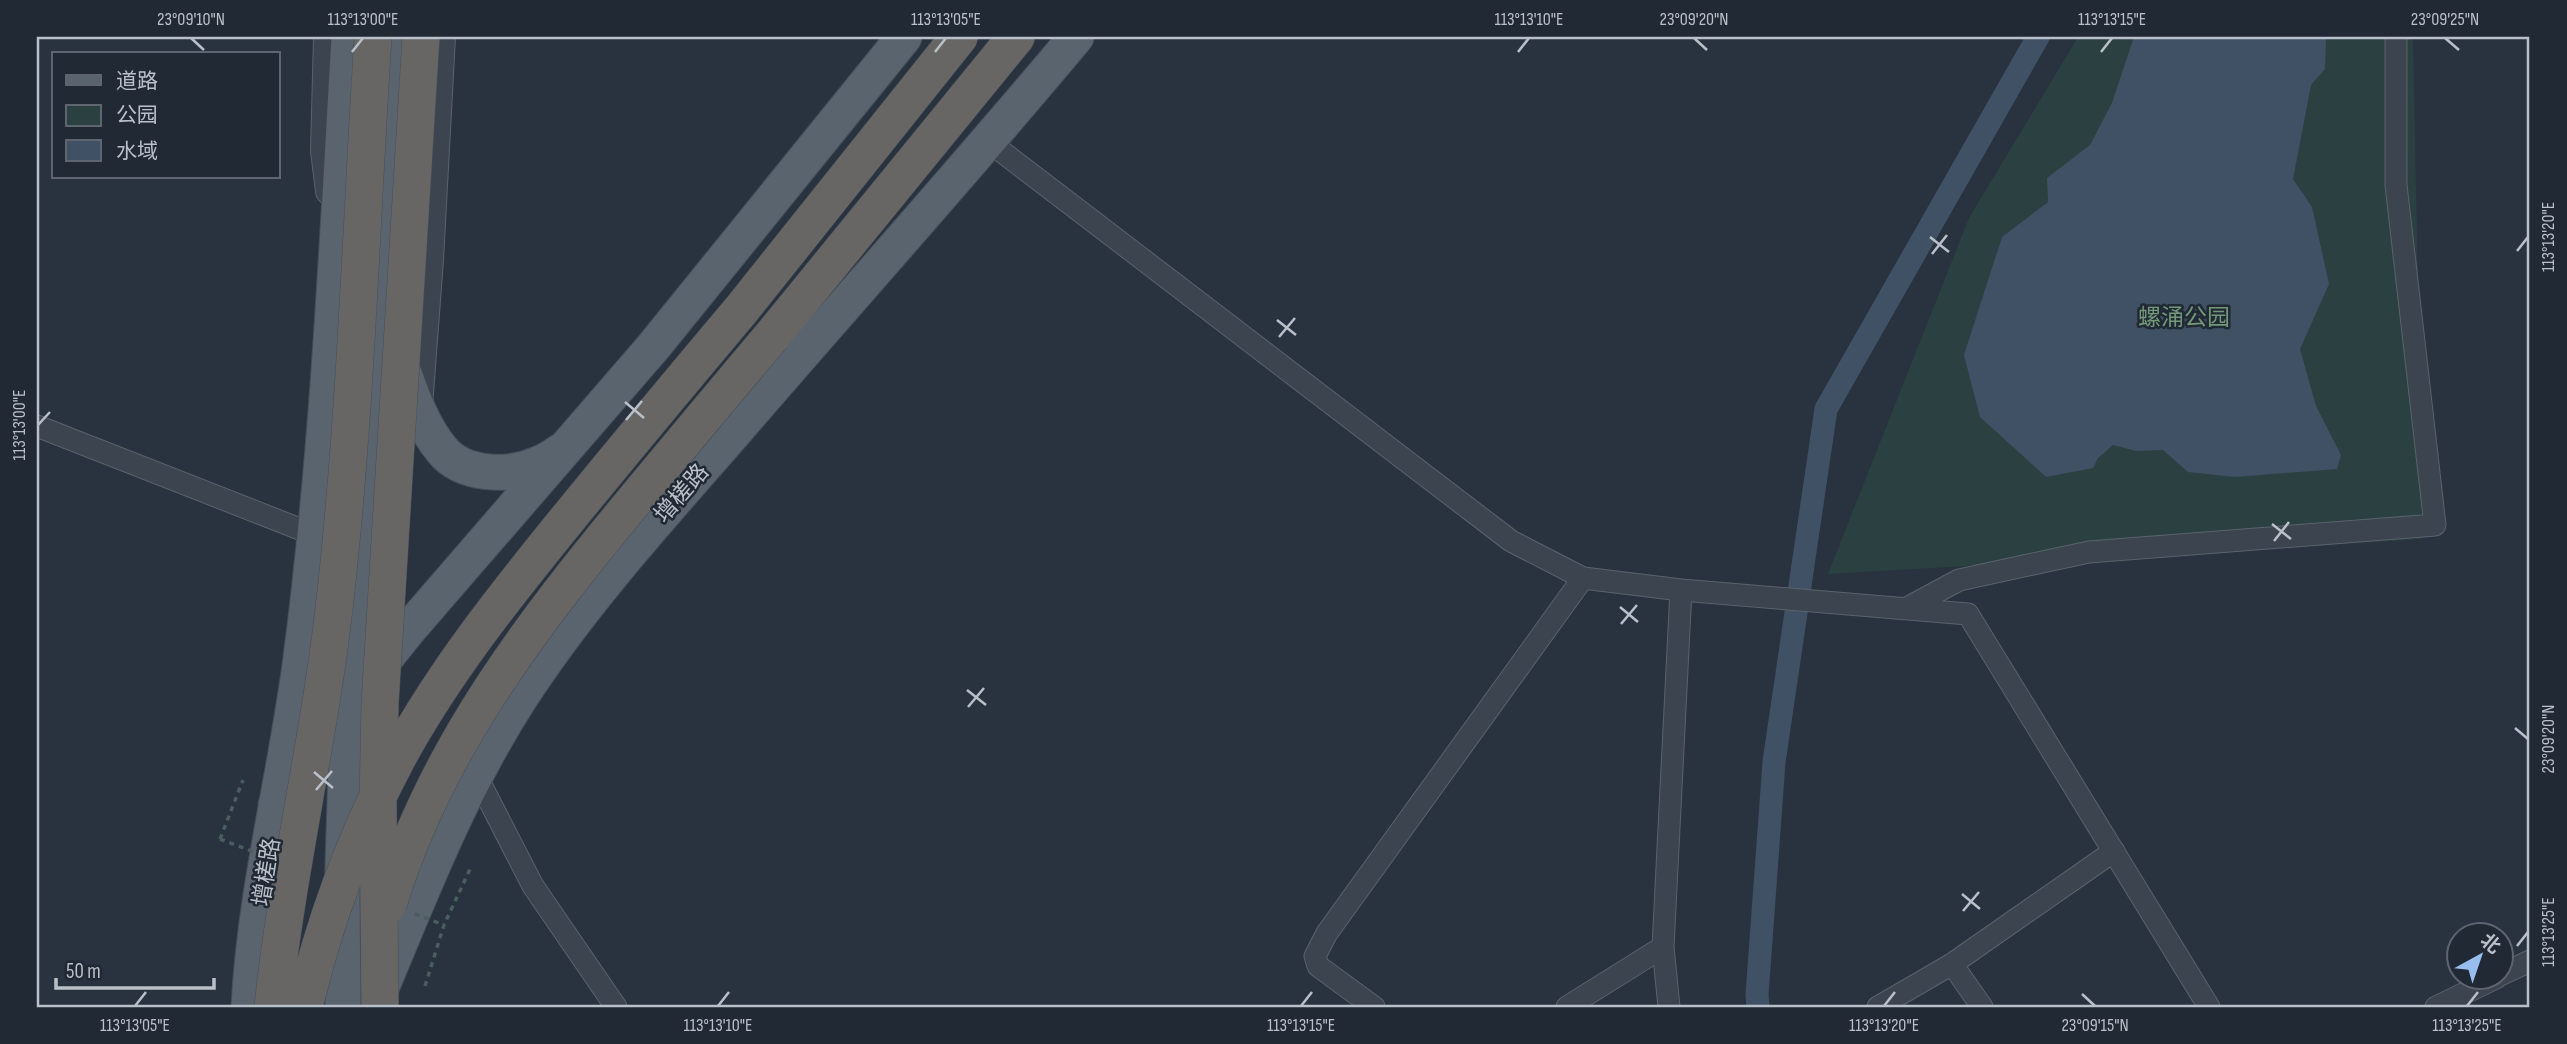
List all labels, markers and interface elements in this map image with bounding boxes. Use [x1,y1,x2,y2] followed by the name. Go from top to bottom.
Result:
[157,9,225,30] text: 23°09'10"N
[328,9,398,30] text: 113°13'00"E
[911,9,981,30] text: 113°13'05"E
[1494,9,1564,30] text: 113°13'10"E
[1659,9,1729,30] text: 23°09'20"N
[2078,9,2146,30] text: 113°13'15"E
[2411,9,2479,30] text: 23°09'25"N
[52,52,280,178] legend
[116,69,158,94] text: 道路
[116,103,158,128] text: 公园
[116,139,158,164] text: 水域
[2538,202,2559,272] text: 113°13'20"E
[2138,304,2230,332] park label: 螺涌公园
[9,390,30,460] text: 113°13'00"E
[649,458,715,529] street label: 增槎路
[2538,704,2559,774] text: 23°09'20"N
[248,836,286,908] street label: 增槎路
[2538,897,2559,967] text: 113°13'25"E
[2444,922,2514,992] north arrow
[2475,929,2505,959] text: 北
[56,946,214,990] scale bar
[66,959,101,984] text: 50 m
[100,1015,170,1036] text: 113°13'05"E
[683,1015,753,1036] text: 113°13'10"E
[1267,1015,1335,1036] text: 113°13'15"E
[1849,1015,1919,1036] text: 113°13'20"E
[2061,1015,2129,1036] text: 23°09'15"N
[2432,1015,2502,1036] text: 113°13'25"E

